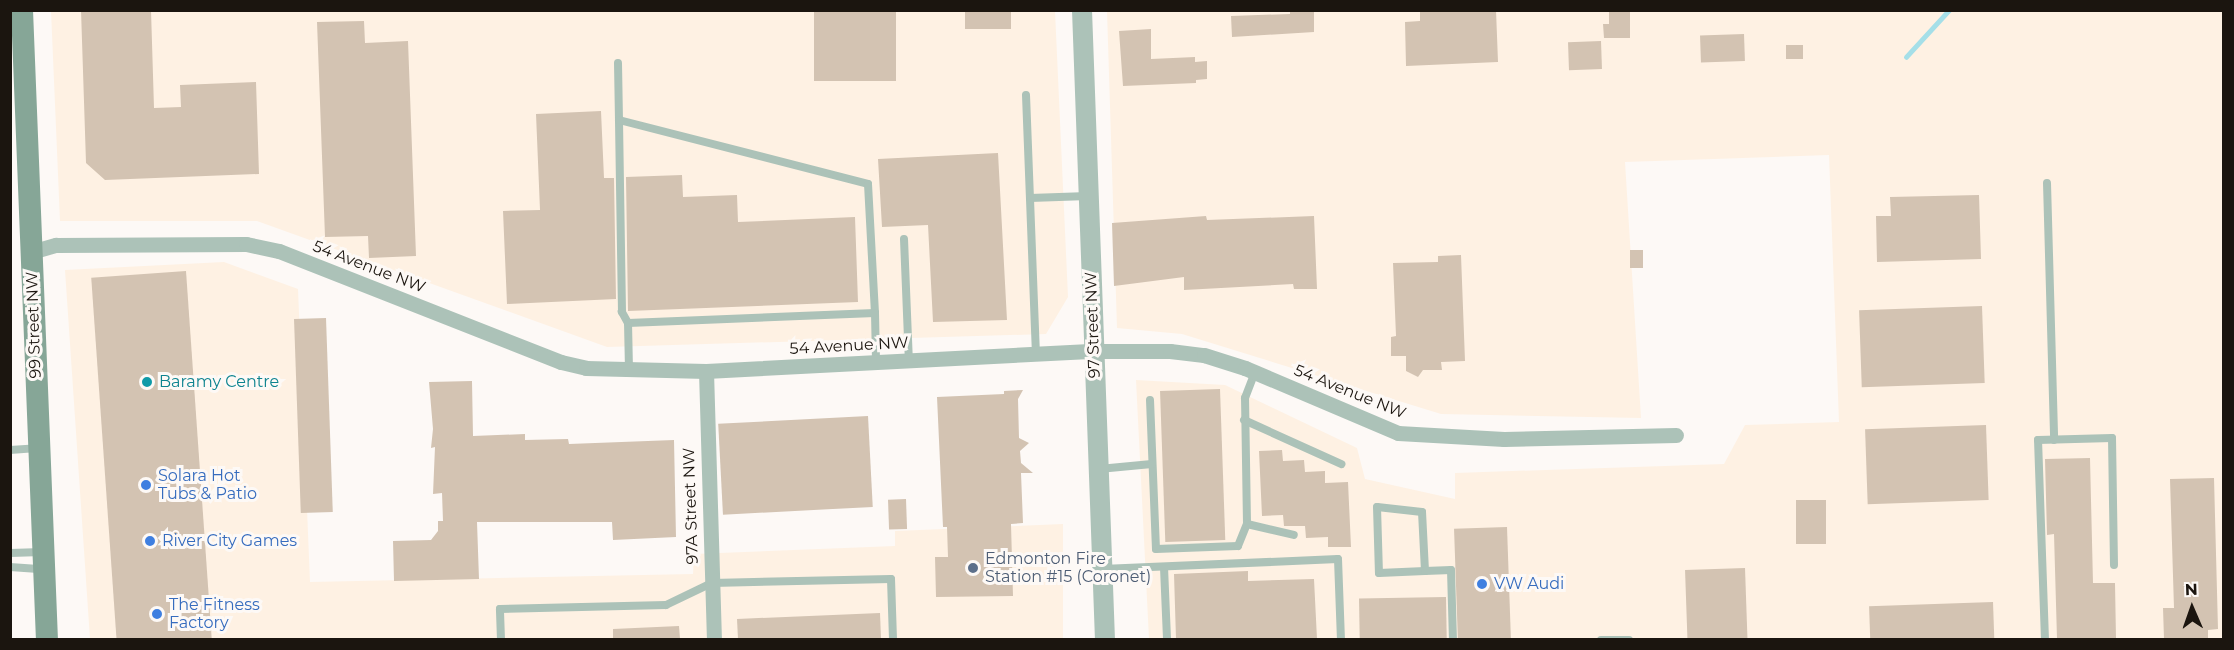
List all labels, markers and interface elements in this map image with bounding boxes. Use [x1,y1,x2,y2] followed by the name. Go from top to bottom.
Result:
[310,237,428,297] street label: 54 Avenue NW
[23,271,45,379] street label: 99 Street NW
[1082,272,1104,378] street label: 97 Street NW
[789,333,909,359] street label: 54 Avenue NW
[1291,361,1409,423] street label: 54 Avenue NW
[159,372,279,392] place label: Baramy Centre
[140,375,154,389] marker: Baramy Centre
[679,447,703,565] street label: 97A Street NW
[158,466,257,504] place label: Solara Hot Tubs & Patio
[139,478,153,492] marker: Solara Hot Tubs & Patio
[162,531,297,551] place label: River City Games
[143,534,157,548] marker: River City Games
[985,549,1151,587] place label: Edmonton Fire Station #15 (Coronet)
[966,561,980,575] marker: Edmonton Fire Station #15 (Coronet)
[1494,574,1564,594] place label: VW Audi
[1475,577,1489,591] marker: VW Audi
[2162,578,2222,638] north arrow
[2185,580,2198,599] text: N
[169,595,260,633] place label: The Fitness Factory
[150,607,164,621] marker: The Fitness Factory

